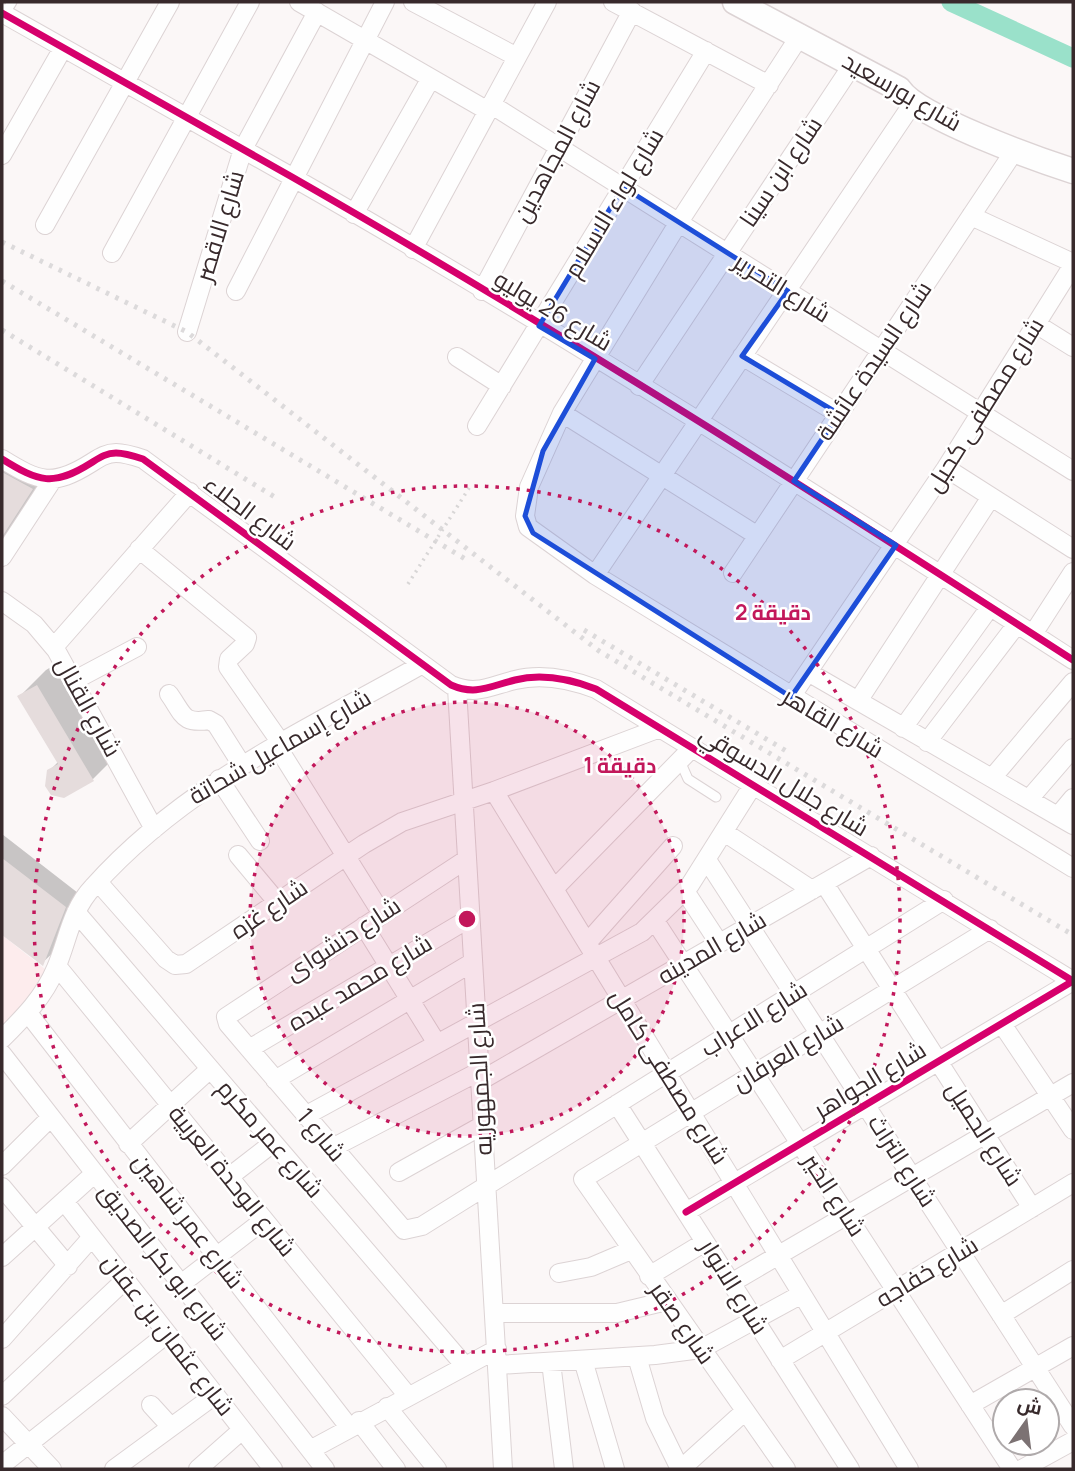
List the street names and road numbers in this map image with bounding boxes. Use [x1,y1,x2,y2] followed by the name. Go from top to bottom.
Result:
[836,43,969,139] street label: شارع بورسعيد
[504,73,608,228] street label: شارع المجاهدين
[731,109,830,234] street label: شارع ابن سينا
[555,121,671,284] street label: شارع لواء الاسلام
[185,166,252,287] street label: شارع الاقصر
[726,243,838,330] street label: شارع التحرير
[488,261,619,359] street label: شارع 26 يوليو
[807,274,939,447] street label: شارع السيدة عائشة
[917,311,1052,498] street label: شارع مصطفى كحيل
[197,466,304,558] street label: شارع الجلاء
[47,650,130,763] street label: شارع القنال
[775,677,891,766] street label: شارع القاهر
[182,680,377,812] street label: شارع إسماعيل شحاتة
[692,716,876,847] street label: شارع جلال الدسوقي
[223,870,314,947] street label: شارع غزه
[278,888,407,988] street label: شارع دنشواى
[651,902,772,992] street label: شارع المدينه
[281,926,438,1039] street label: شارع محمد عبده
[694,972,813,1064] street label: شارع الاعراب
[602,982,737,1171] street label: شارع مصطفى كامل
[458,1002,500,1156] street label: شارع الجمهوريه
[725,1006,850,1099] street label: شارع العرفان
[805,1032,932,1127] street label: شارع الجواهر
[210,1072,332,1205] street label: شارع عمر مكرم
[938,1074,1031,1193] street label: شارع الجميل
[161,1097,305,1263] street label: شارع الوحدة العربية
[289,1100,354,1169] street label: شارع 1
[860,1108,945,1213] street label: شارع التراث
[794,1144,874,1243] street label: شارع الخير
[125,1145,253,1295] street label: شارع عمر شاهين
[92,1176,236,1347] street label: شارع ابو بكر الصديق
[869,1227,984,1315] street label: شارع خفاجه
[691,1231,777,1341] street label: شارع الانوار
[95,1246,243,1423] street label: شارع عثمان بن عفان
[641,1273,724,1370] street label: شارع صقر

